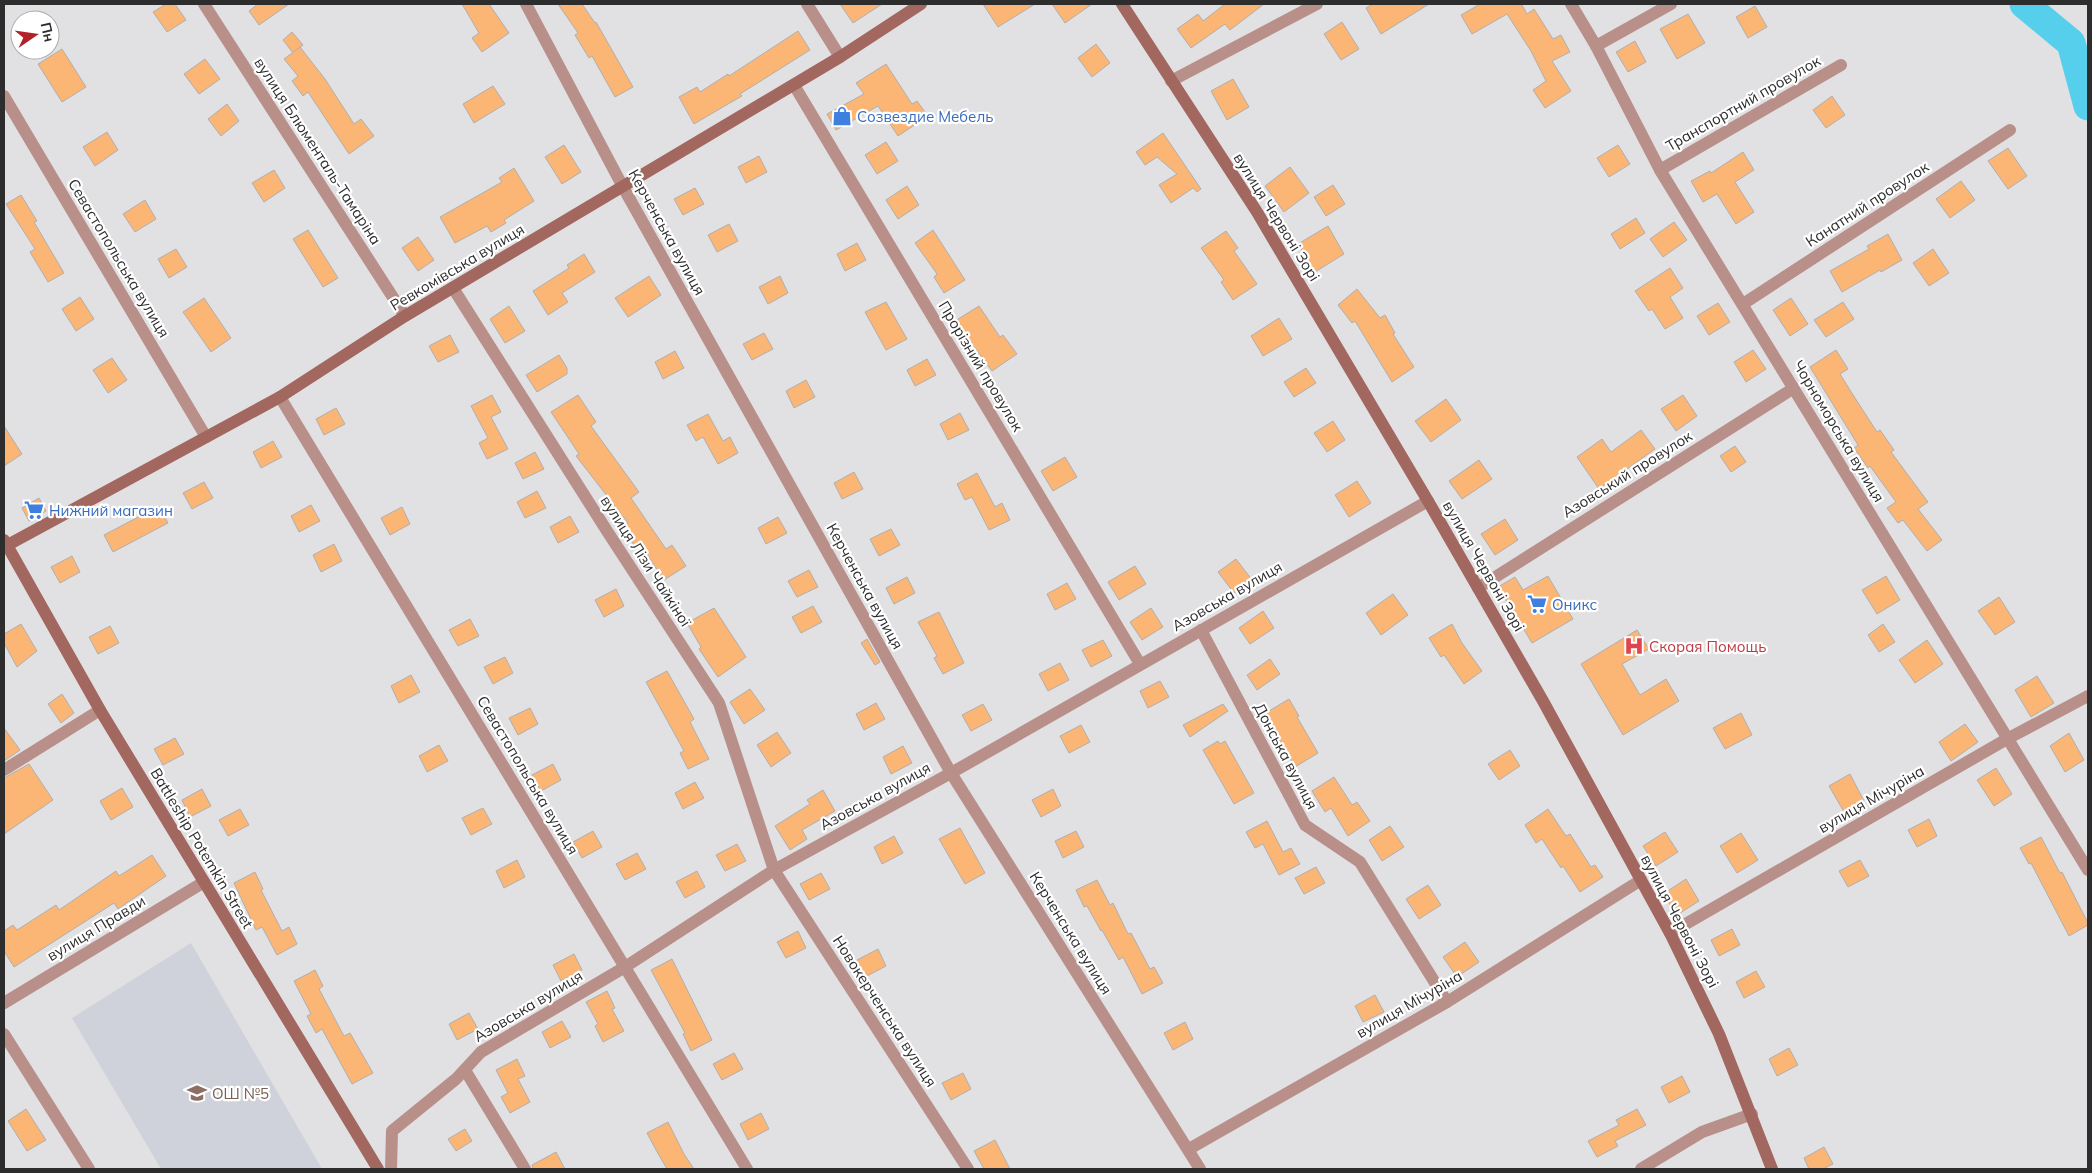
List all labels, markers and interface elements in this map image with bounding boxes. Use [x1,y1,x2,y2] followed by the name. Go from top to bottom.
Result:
[10,10,60,60] north arrow
[37,21,59,44] text: Пн
[1662,50,1825,155] street label: Транспортний провулок
[250,54,386,248] street label: вулиця Блюменталь-Тамаріна
[831,105,853,127] shop icon: Созвездие Мебель
[857,107,993,126] place label: Созвездие Мебель
[1230,149,1324,285] street label: вулиця Червоні Зорі
[1802,157,1933,251] street label: Канатний провулок
[624,166,710,298] street label: Керченська вулиця
[64,175,174,341] street label: Севастопольська вулиця
[386,219,528,315] street label: Ревкомівська вулиця
[934,297,1028,436] street label: Прорізний провулок
[1789,357,1889,505] street label: Чорноморська вулиця
[1558,426,1696,522] street label: Азовський провулок
[597,492,696,630] street label: вулиця Лізи Чайкіної
[1439,497,1529,635] street label: вулиця Червоні Зорі
[23,499,45,521] supermarket icon: Нижний магазин
[49,501,173,520] place label: Нижний магазин
[822,520,908,652] street label: Керченська вулиця
[1169,557,1285,635] street label: Азовська вулиця
[1526,593,1548,615] supermarket icon: Оникс
[1552,595,1597,614] place label: Оникс
[1623,635,1645,657] hospital icon: Скорая Помощь
[1649,637,1766,656] place label: Скорая Помощь
[473,692,583,858] street label: Севастопольська вулиця
[1250,700,1322,812] street label: Донська вулиця
[816,758,934,834] street label: Азовська вулиця
[1815,761,1927,837] street label: вулиця Мічуріна
[147,764,257,932] street label: Battleship Potemkin Street
[1637,851,1723,991] street label: вулиця Червоні Зорі
[1026,868,1116,998] street label: Керченська вулиця
[43,891,149,965] street label: вулиця Правди
[829,932,941,1090] street label: Новокерченська вулиця
[470,966,586,1046] street label: Азовська вулиця
[1353,966,1465,1042] street label: вулиця Мічуріна
[186,1082,208,1104] school or university icon: ОШ №5
[212,1084,269,1103] place label: ОШ №5

